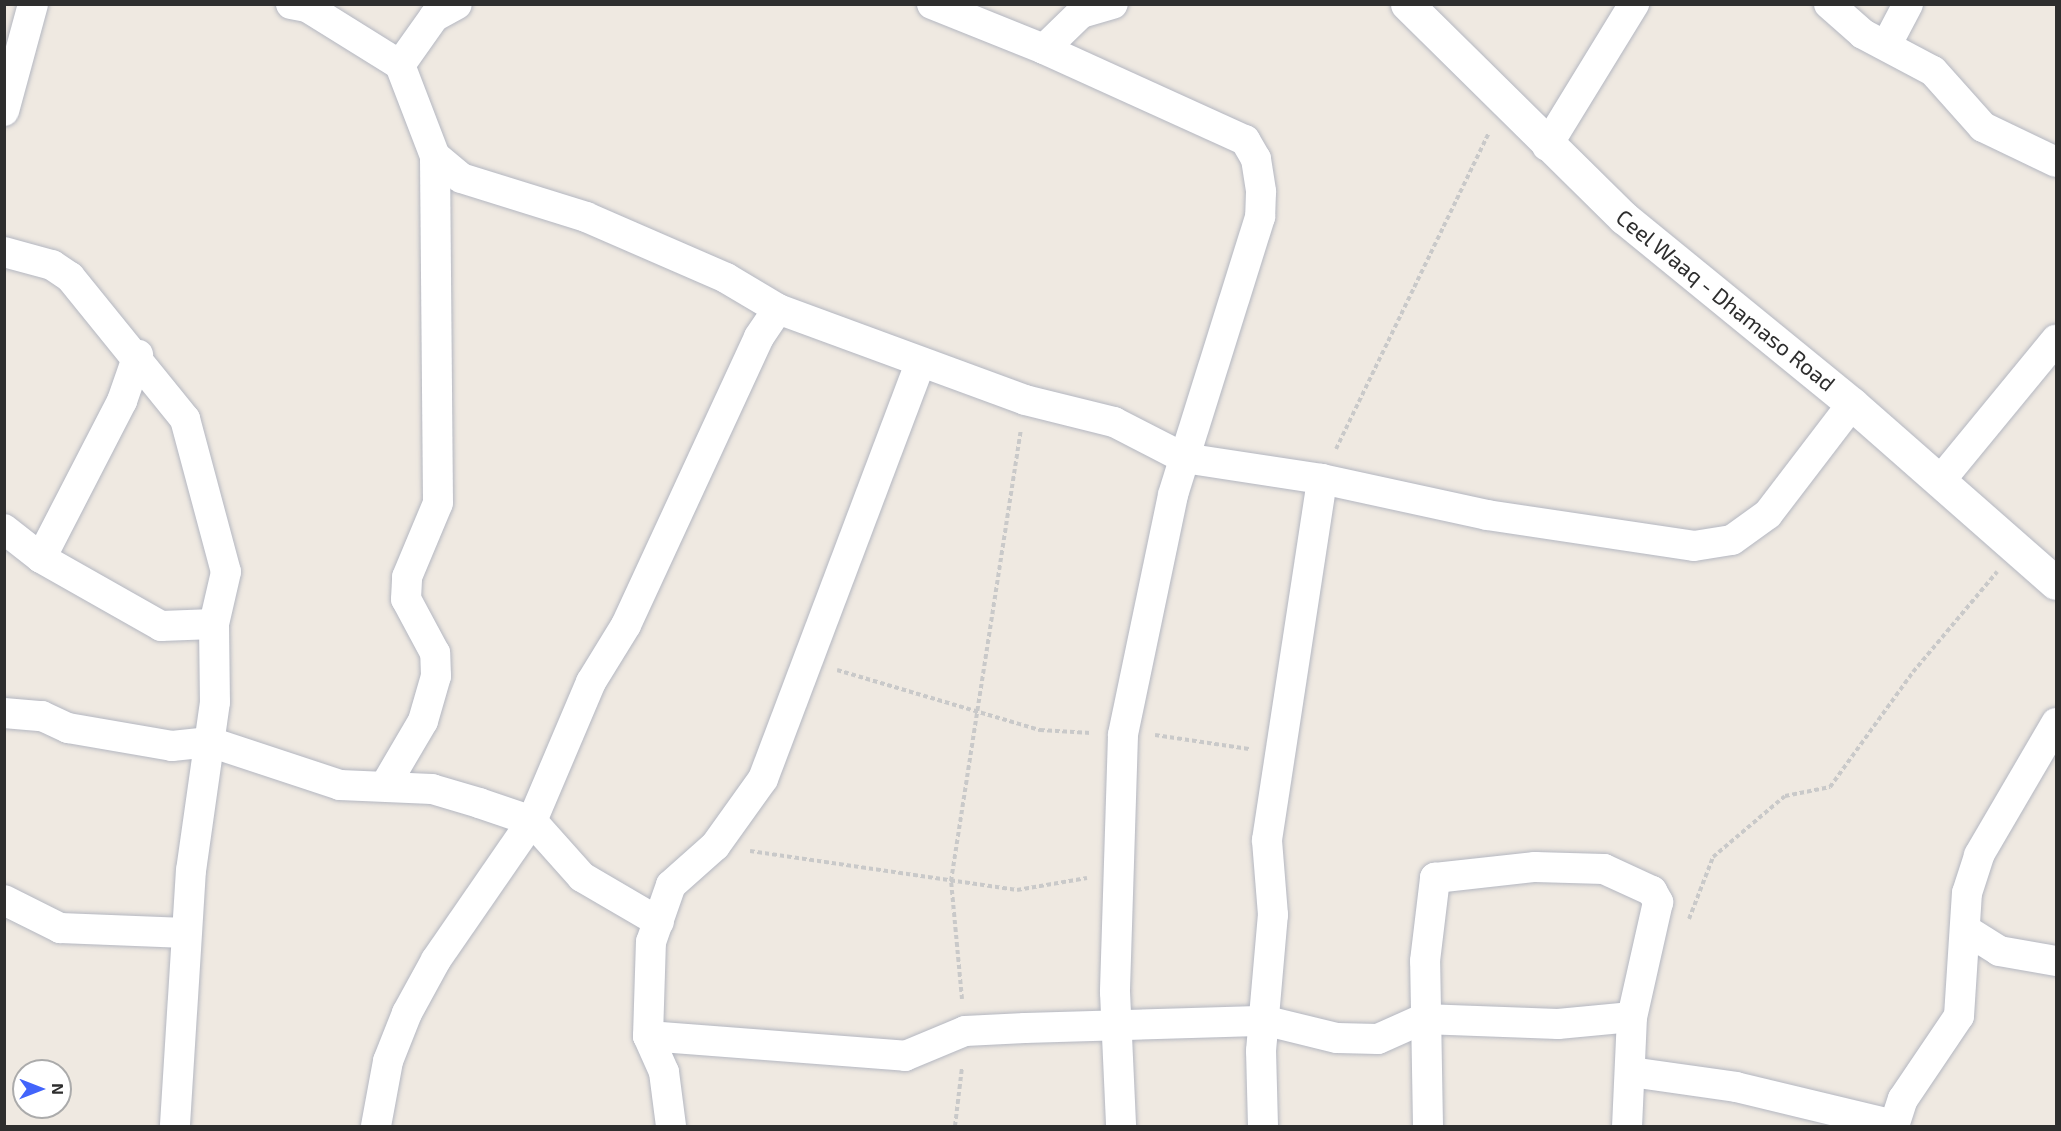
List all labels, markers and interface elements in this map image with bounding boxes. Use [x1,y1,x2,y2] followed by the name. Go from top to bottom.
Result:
[1611,203,1841,397] street label: Ceel Waaq - Dhamaso Road
[12,1059,72,1119] north arrow
[49,1083,68,1095] text: N

